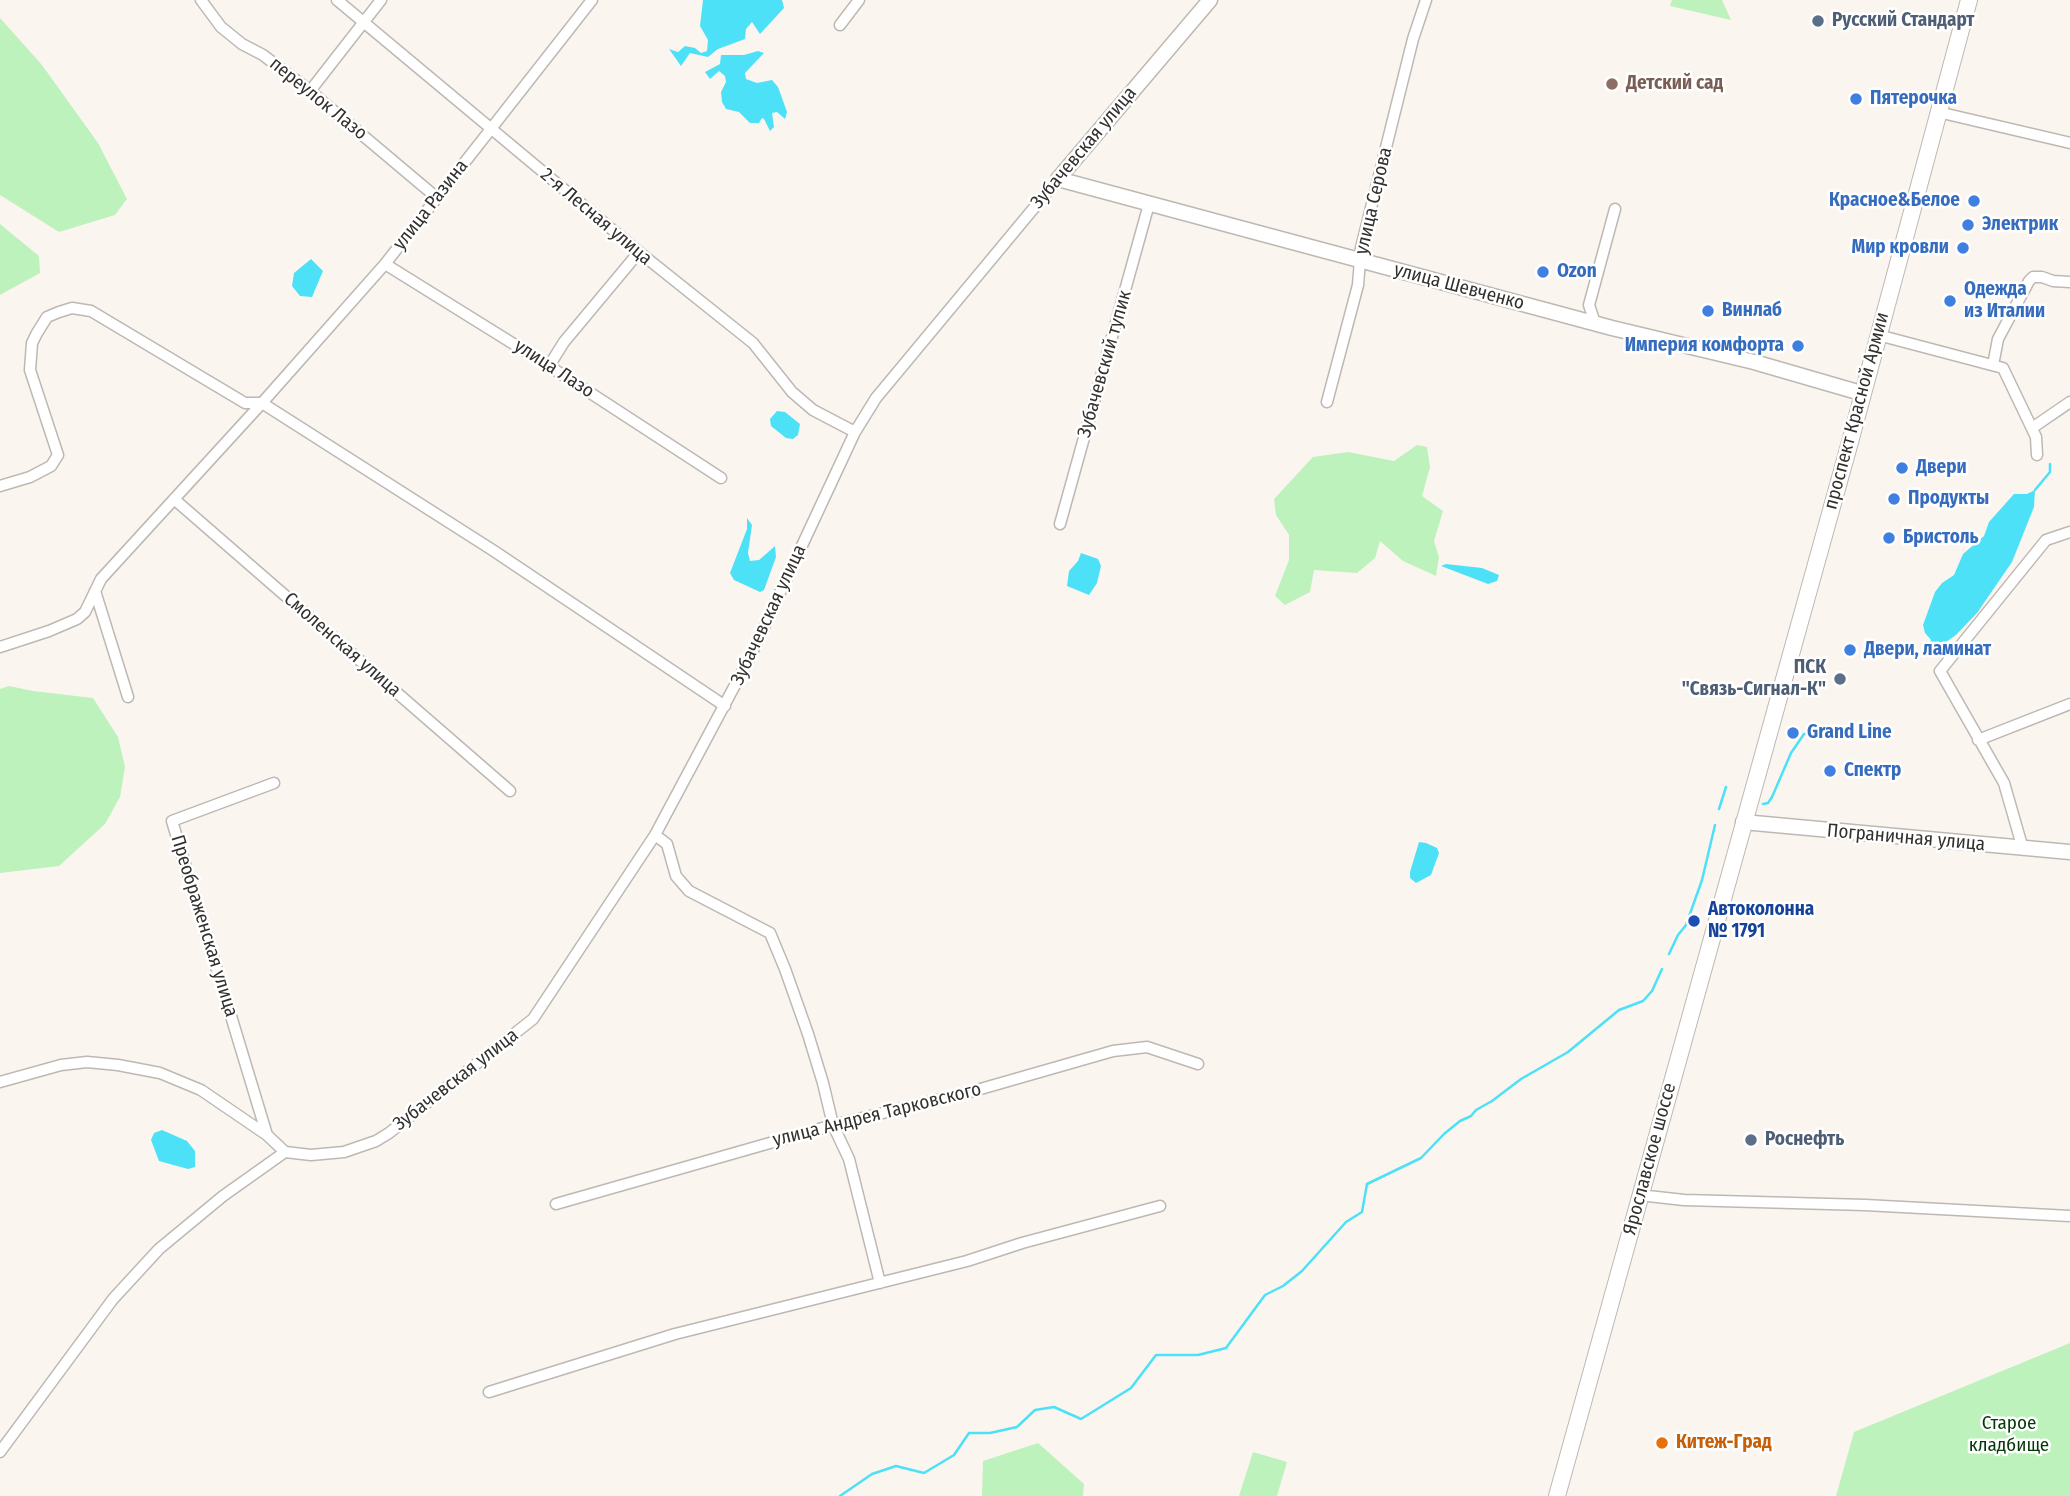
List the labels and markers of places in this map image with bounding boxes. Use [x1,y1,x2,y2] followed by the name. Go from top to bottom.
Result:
[1832,10,1974,32] place label: Русский Стандарт
[1810,13,1826,29] marker: Русский Стандарт
[1626,73,1723,95] place label: Детский сад
[1604,76,1620,92] marker: Детский сад
[1870,88,1957,110] place label: Пятерочка
[1848,91,1864,107] marker: Пятерочка
[1829,190,1960,212] place label: Красное&Белое
[1966,193,1982,209] marker: Красное&Белое
[1982,214,2058,236] place label: Электрик
[1960,217,1976,233] marker: Электрик
[1851,237,1949,259] place label: Мир кровли
[1955,240,1971,256] marker: Мир кровли
[1557,261,1597,283] place label: Ozon
[1535,264,1551,280] marker: Ozon
[1964,279,2045,323] place label: Одежда из Италии
[1942,293,1958,309] marker: Одежда из Италии
[1722,300,1782,322] place label: Винлаб
[1700,303,1716,319] marker: Винлаб
[1625,335,1784,357] place label: Империя комфорта
[1790,338,1806,354] marker: Империя комфорта
[1916,457,1967,479] place label: Двери
[1894,460,1910,476] marker: Двери
[1908,488,1989,510] place label: Продукты
[1886,491,1902,507] marker: Продукты
[1903,527,1979,549] place label: Бристоль
[1881,530,1897,546] marker: Бристоль
[1864,639,1991,661] place label: Двери, ламинат
[1842,642,1858,658] marker: Двери, ламинат
[1682,657,1826,701] place label: ПСК "Связь-Сигнал-К"
[1832,671,1848,687] marker: ПСК "Связь-Сигнал-К"
[1807,722,1892,744] place label: Grand Line
[1785,725,1801,741] marker: Grand Line
[1844,760,1901,782] place label: Спектр
[1822,763,1838,779] marker: Спектр
[1708,899,1814,943] place label: Автоколонна № 1791
[1686,913,1702,929] marker: Автоколонна № 1791
[1765,1129,1844,1151] place label: Роснефть
[1743,1132,1759,1148] marker: Роснефть
[1676,1432,1772,1454] place label: Китеж-Град
[1654,1435,1670,1451] marker: Китеж-Град

